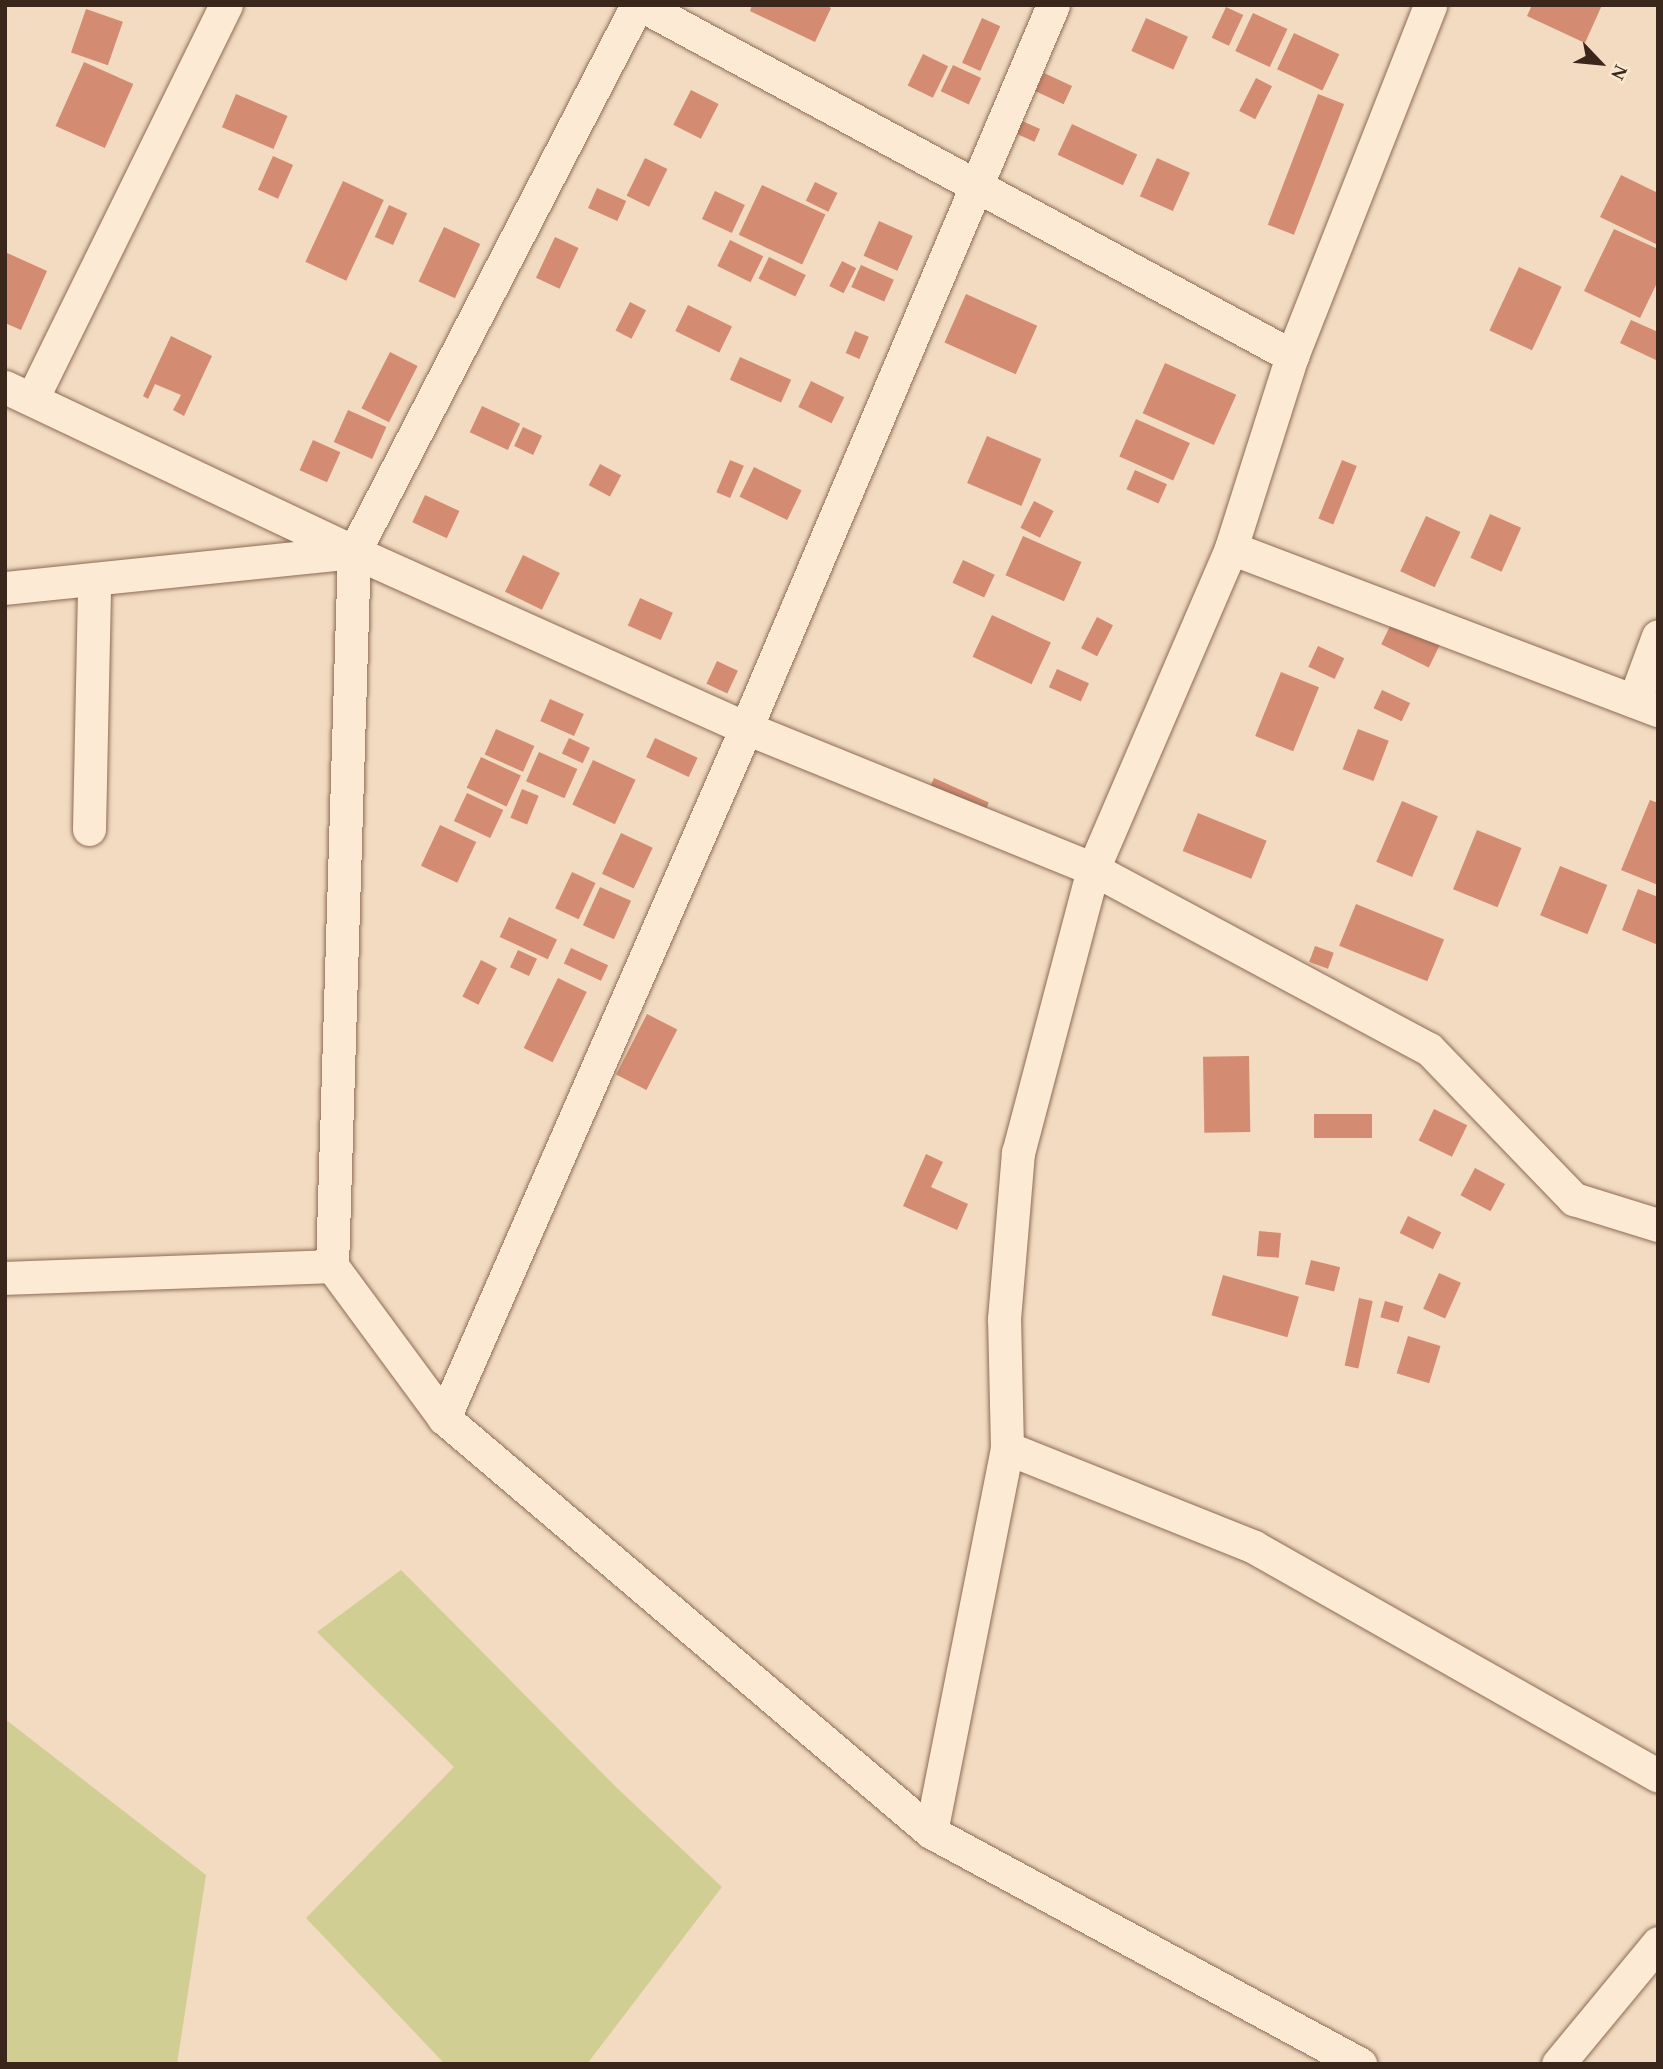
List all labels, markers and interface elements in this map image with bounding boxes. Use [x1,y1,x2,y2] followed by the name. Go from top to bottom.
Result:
[1565,28,1635,98] north arrow
[1607,62,1632,83] text: N

